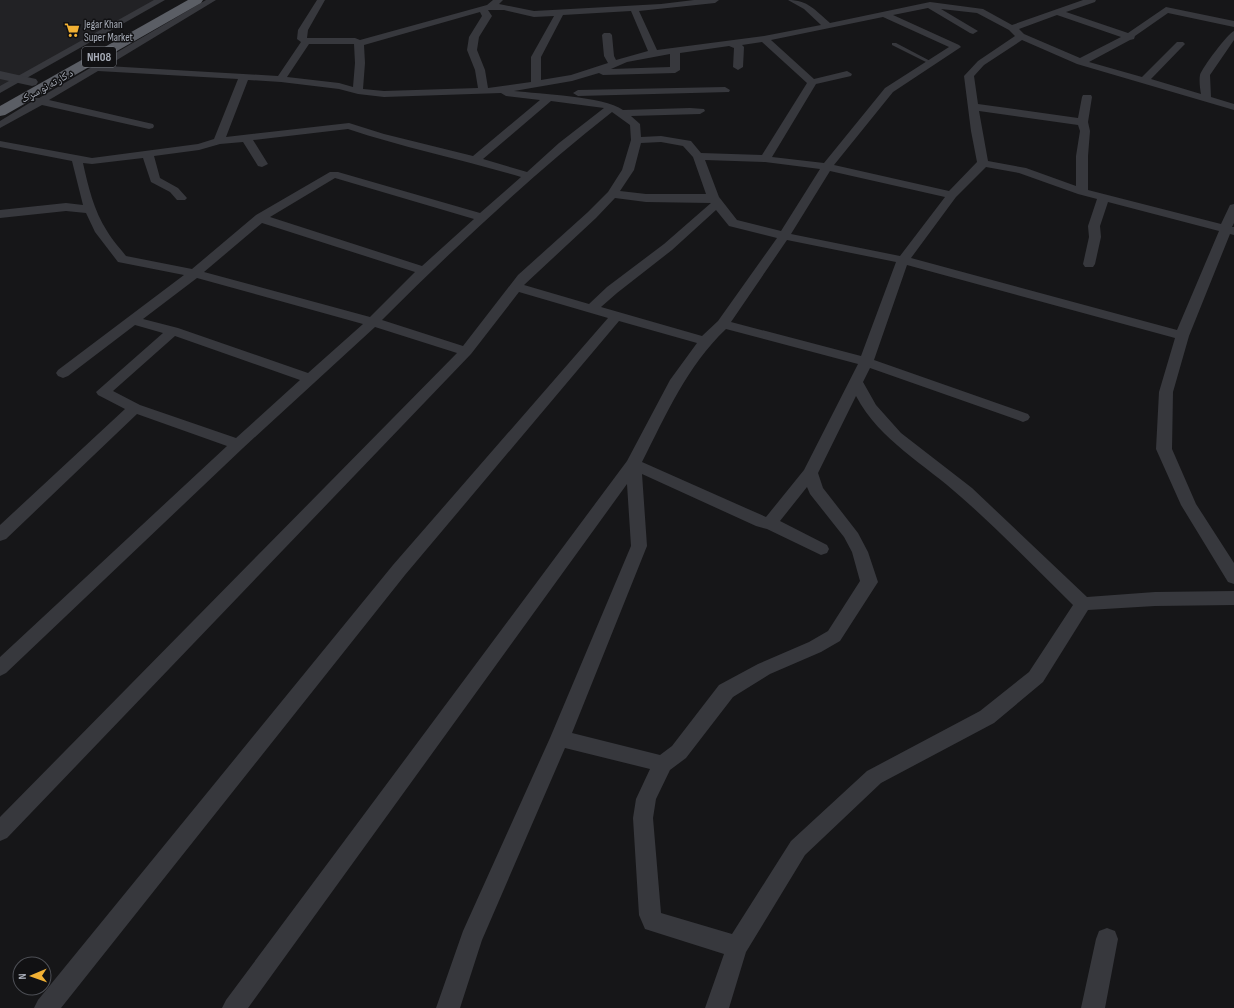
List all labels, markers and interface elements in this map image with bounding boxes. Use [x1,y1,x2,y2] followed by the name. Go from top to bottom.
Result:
[83,18,134,44] place label: Jegar Khan Super Market
[63,21,81,39] supermarket icon: Jegar Khan Super Market
[82,47,116,67] road number: NH08
[19,66,76,106] street label: د کارته نو سړک
[12,956,52,996] north arrow
[16,973,29,979] text: N

